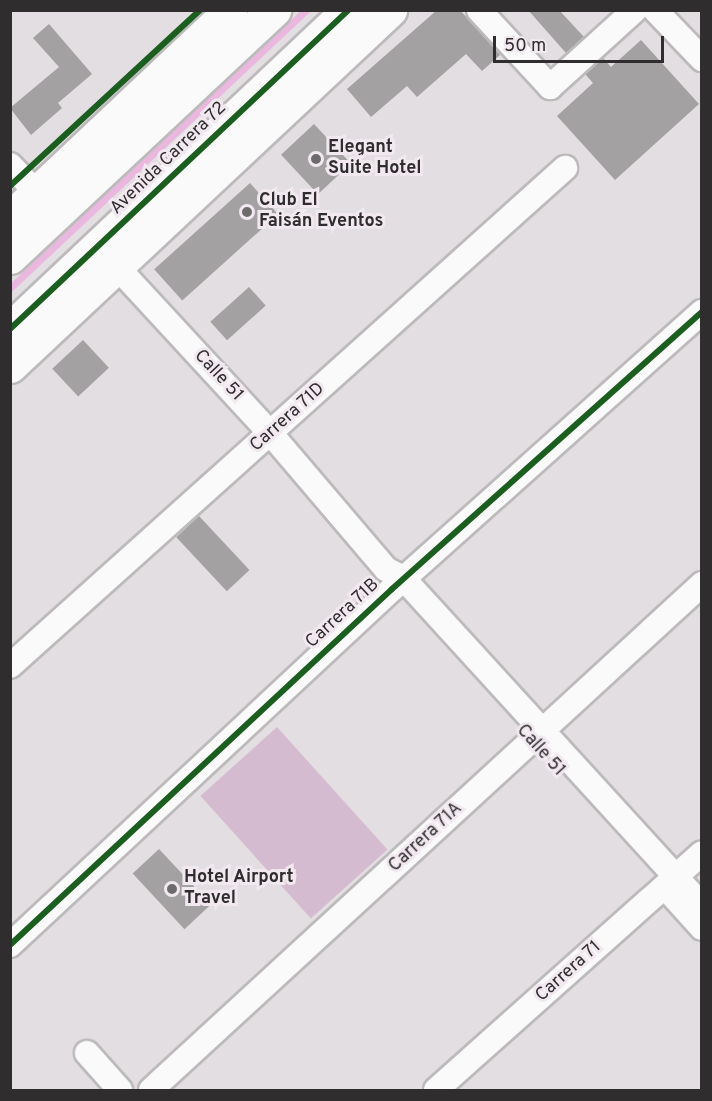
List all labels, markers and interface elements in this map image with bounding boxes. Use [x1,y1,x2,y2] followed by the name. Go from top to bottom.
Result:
[496,24,667,62] scale bar
[504,35,546,58] text: 50 m
[106,98,232,220] street label: Avenida Carrera 72
[328,138,422,180] place label: Elegant Suite Hotel
[309,152,323,166] marker: Elegant Suite Hotel
[259,191,383,234] place label: Club El Faisán Eventos
[240,205,254,219] marker: Club El Faisán Eventos
[189,346,247,406] street label: Calle 51
[246,379,330,457] street label: Carrera 71D
[302,574,384,654] street label: Carrera 71B
[511,721,569,781] street label: Calle 51
[385,798,467,878] street label: Carrera 71A
[184,868,294,910] place label: Hotel Airport Travel
[165,882,179,896] marker: Hotel Airport Travel
[532,937,606,1007] street label: Carrera 71

